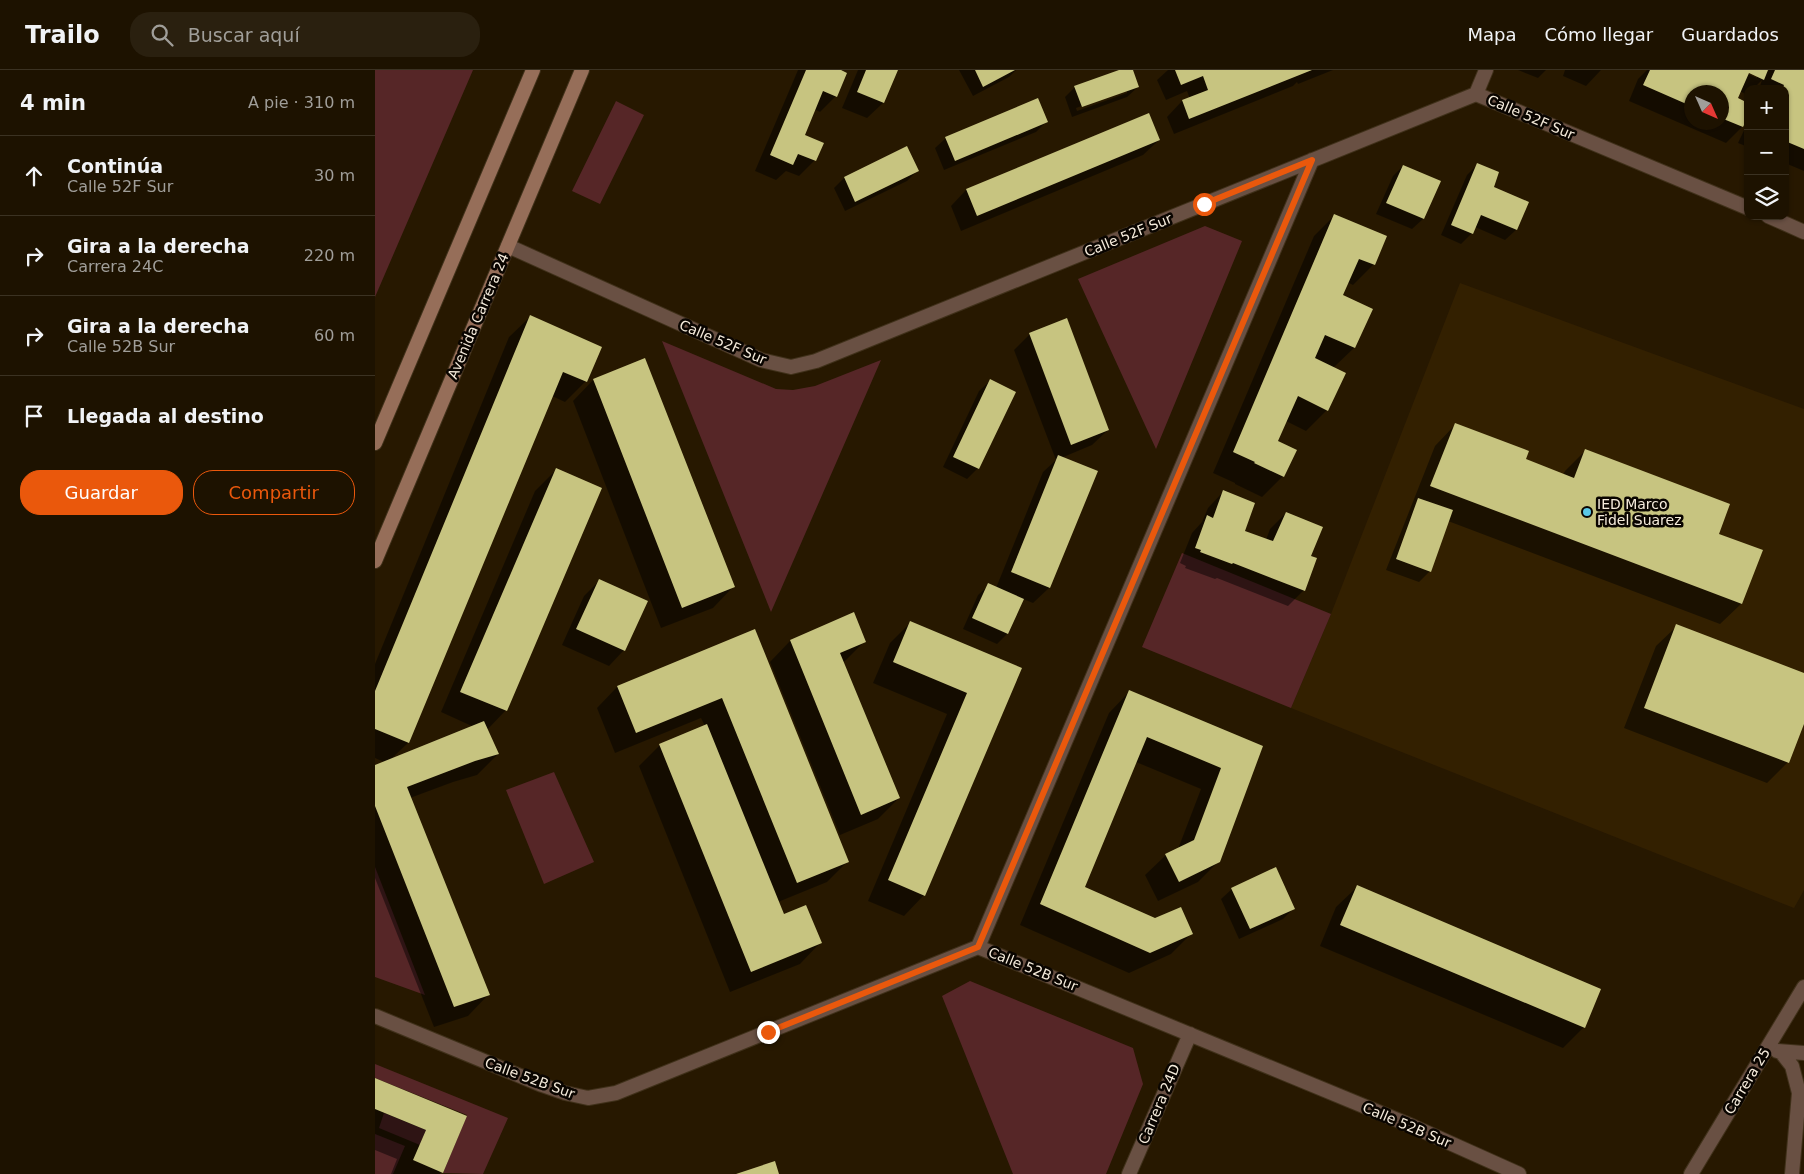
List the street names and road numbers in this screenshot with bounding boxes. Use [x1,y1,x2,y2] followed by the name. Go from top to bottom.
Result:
[1485,91,1577,143] street label: Calle 52F Sur
[1082,210,1174,260] street label: Calle 52F Sur
[444,251,512,381] street label: Avenida Carrera 24
[677,316,769,368] street label: Calle 52F Sur
[986,944,1080,994] street label: Calle 52B Sur
[1721,1045,1773,1117] street label: Carrera 25
[483,1054,577,1102] street label: Calle 52B Sur
[1135,1062,1183,1146] street label: Carrera 24D
[1360,1099,1454,1151] street label: Calle 52B Sur

